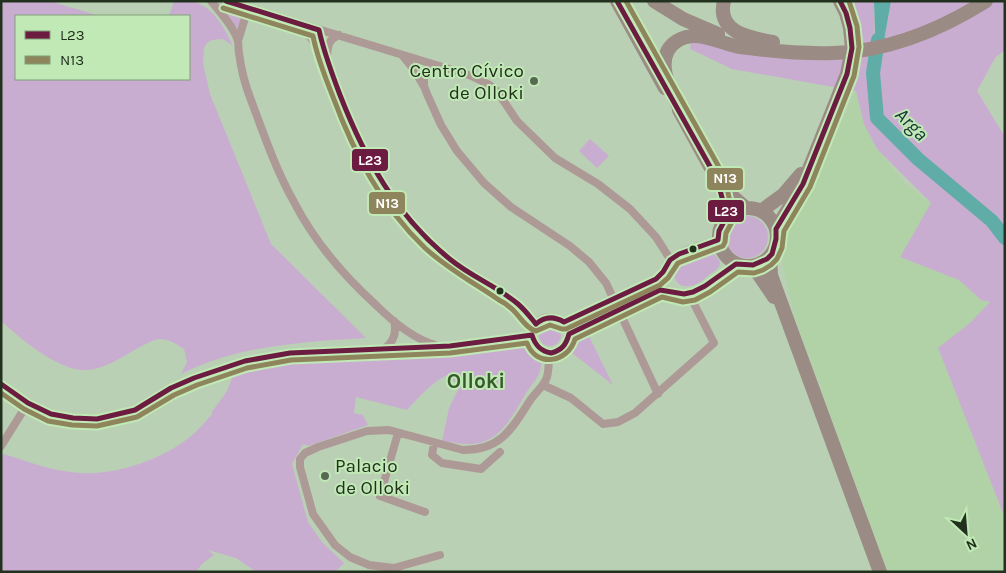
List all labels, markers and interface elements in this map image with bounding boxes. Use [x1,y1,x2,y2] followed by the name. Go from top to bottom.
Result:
[15,15,190,80] legend
[60,26,85,44] text: L23
[60,51,84,69] text: N13
[410,60,524,104] place label: Centro Cívico de Olloki
[528,75,540,87] marker: Centro Cívico de Olloki
[890,103,933,146] water label: Arga
[351,148,389,172] line badge: L23
[358,152,382,169] text: L23
[706,167,744,191] line badge: N13
[713,170,737,187] text: N13
[368,191,406,215] line badge: N13
[375,195,399,212] text: N13
[707,199,745,223] line badge: L23
[714,203,738,220] text: L23
[688,244,698,254] unlabelled marker
[495,286,505,296] unlabelled marker
[447,369,505,393] district label: Olloki
[335,455,410,499] place label: Palacio de Olloki
[319,470,331,482] marker: Palacio de Olloki
[941,508,991,558] north arrow
[963,534,980,554] text: N

